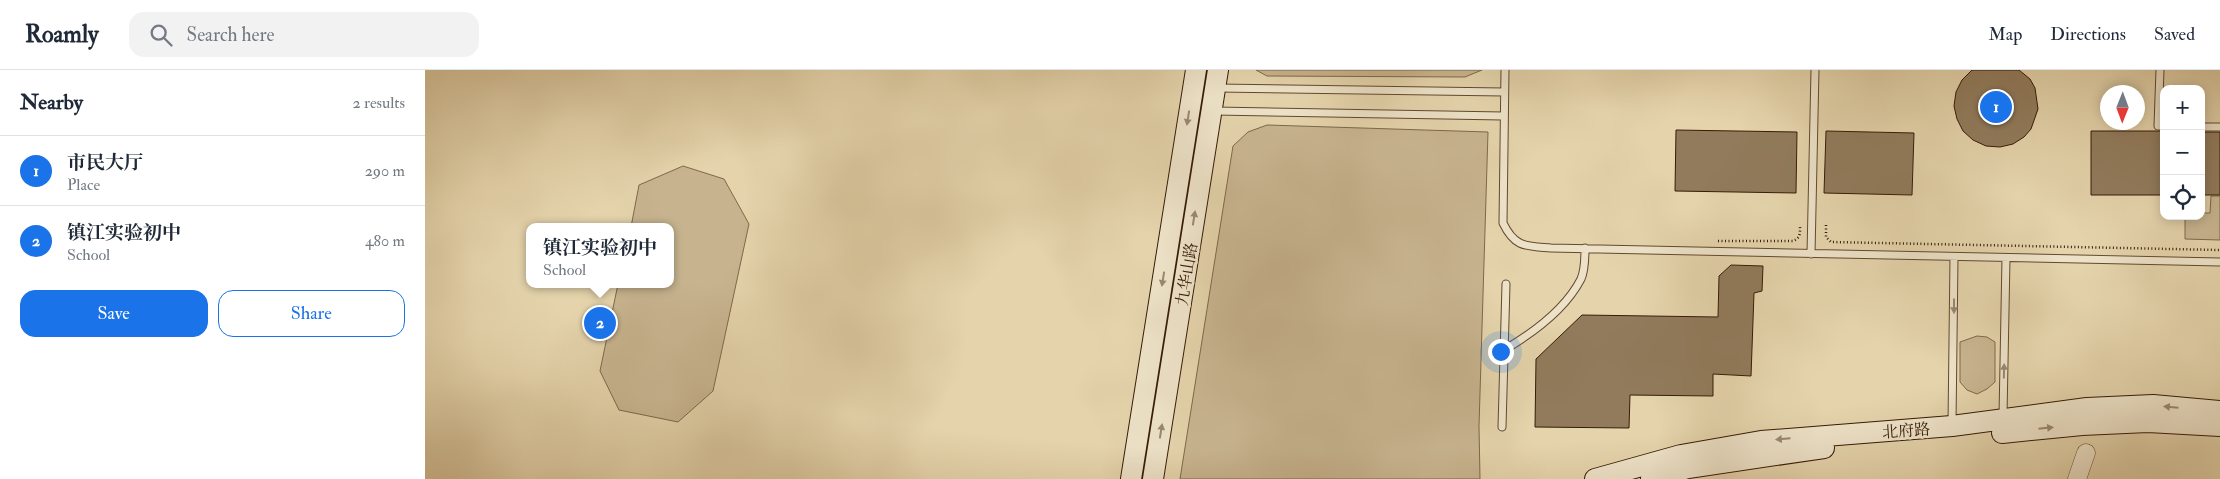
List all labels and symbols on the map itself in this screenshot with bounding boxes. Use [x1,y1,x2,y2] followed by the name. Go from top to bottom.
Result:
[2100,85,2145,130] north arrow
[1980,88,2012,126] pin: 1
[1184,111,1192,127] one-way arrow
[1191,210,1199,226] one-way arrow
[1172,241,1202,307] street label: 九华山路
[1159,271,1167,287] one-way arrow
[1950,298,1958,314] one-way arrow
[584,304,616,342] pin: 2
[1488,339,1514,365] your location
[2000,362,2008,378] one-way arrow
[2163,403,2179,411] one-way arrow
[1881,419,1931,443] street label: 北府路
[1157,422,1165,438] one-way arrow
[2038,424,2054,432] one-way arrow
[1775,436,1791,444] one-way arrow

